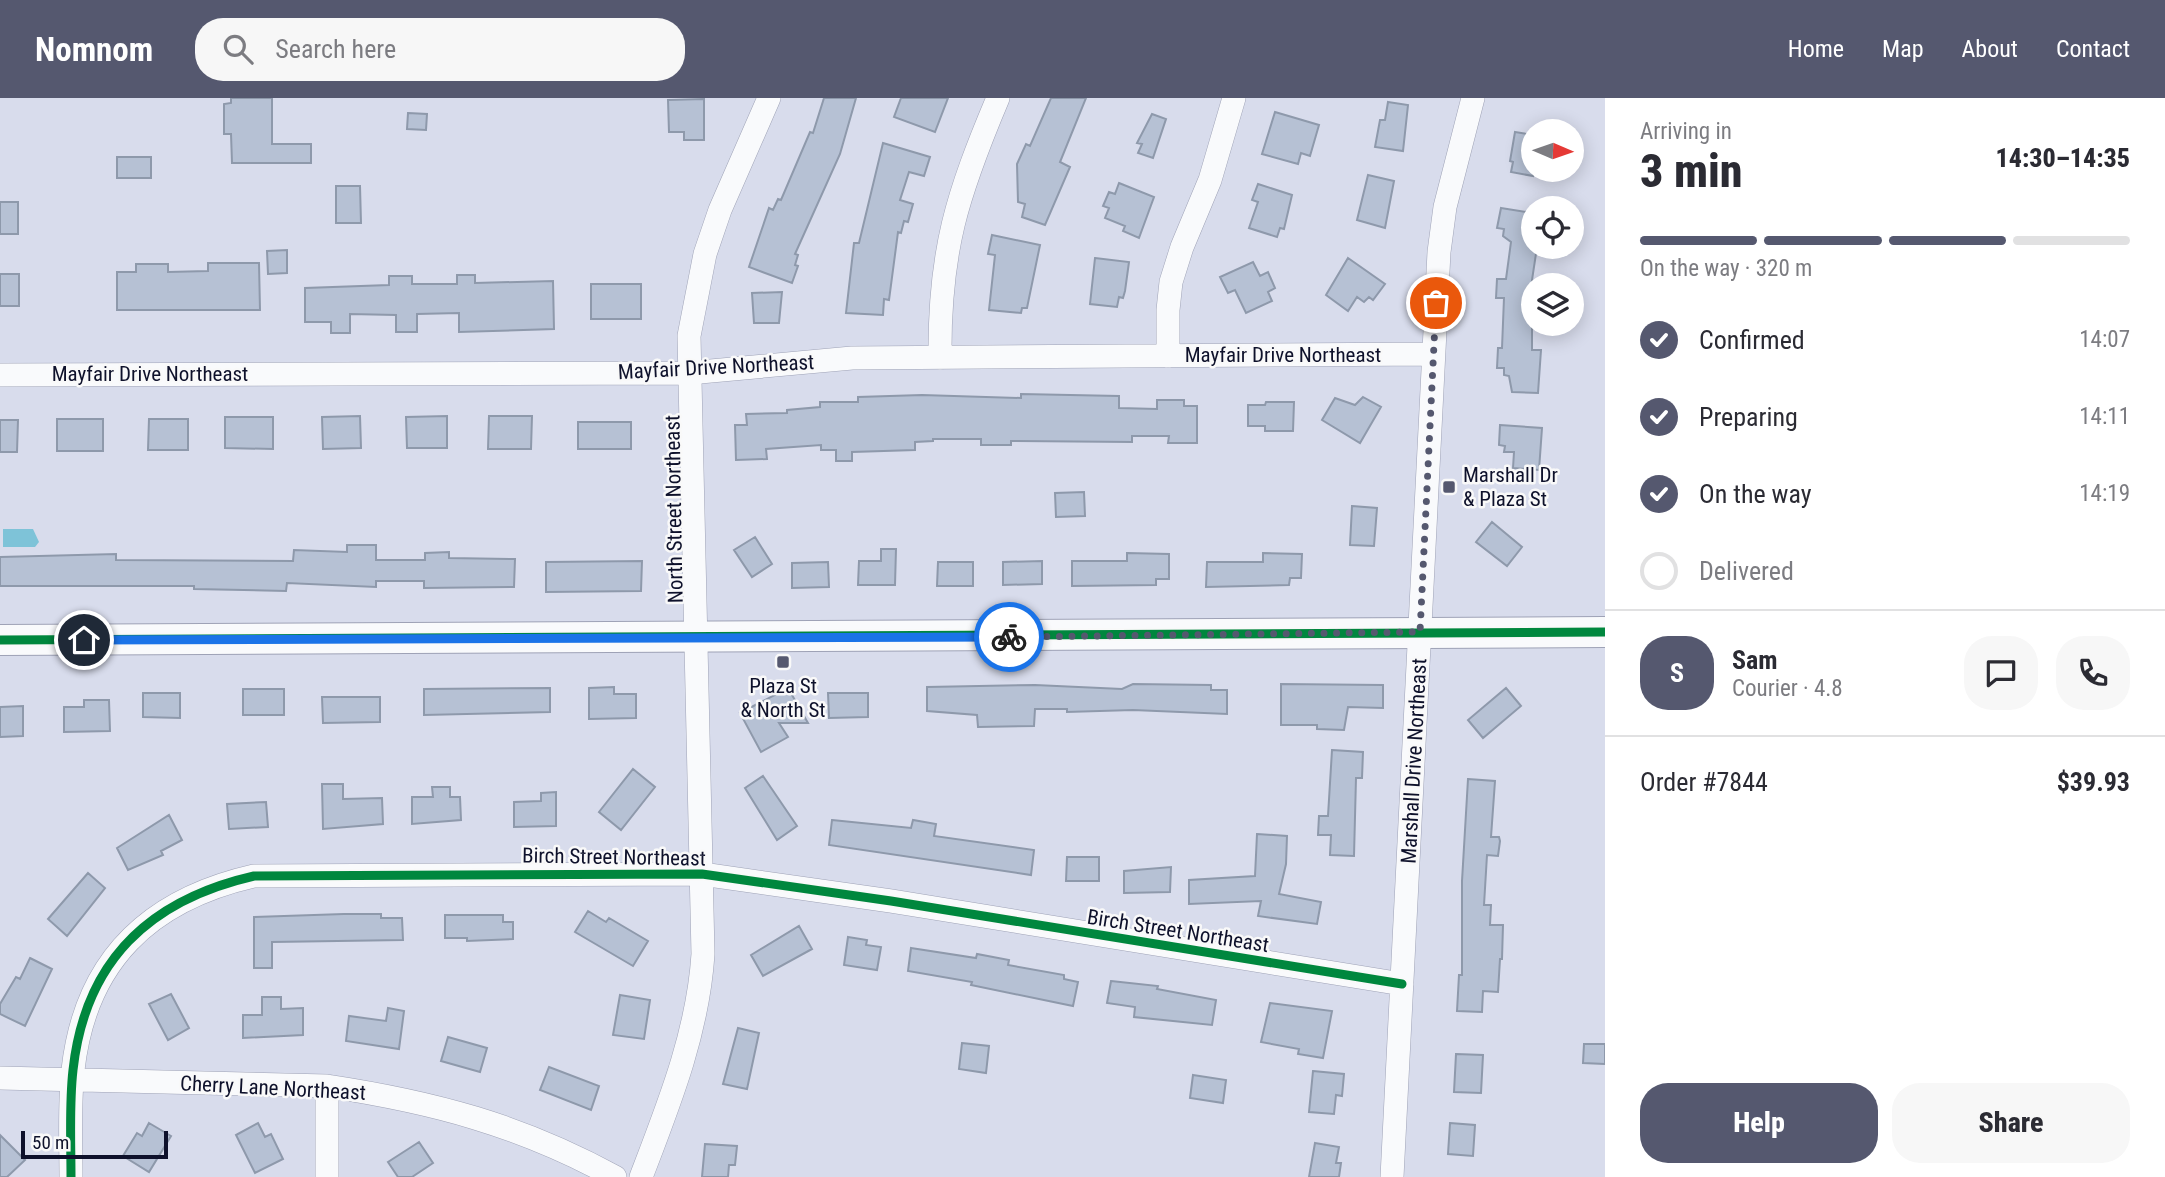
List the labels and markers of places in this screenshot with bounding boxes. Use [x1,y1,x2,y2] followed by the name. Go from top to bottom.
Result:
[1406,273,1466,333] pin
[1463,463,1558,511] place label: Marshall Dr & Plaza St
[1441,479,1457,495] marker: Marshall Dr & Plaza St
[54,610,114,670] pin
[775,654,791,670] marker: Plaza St & North St
[741,674,825,722] place label: Plaza St & North St

